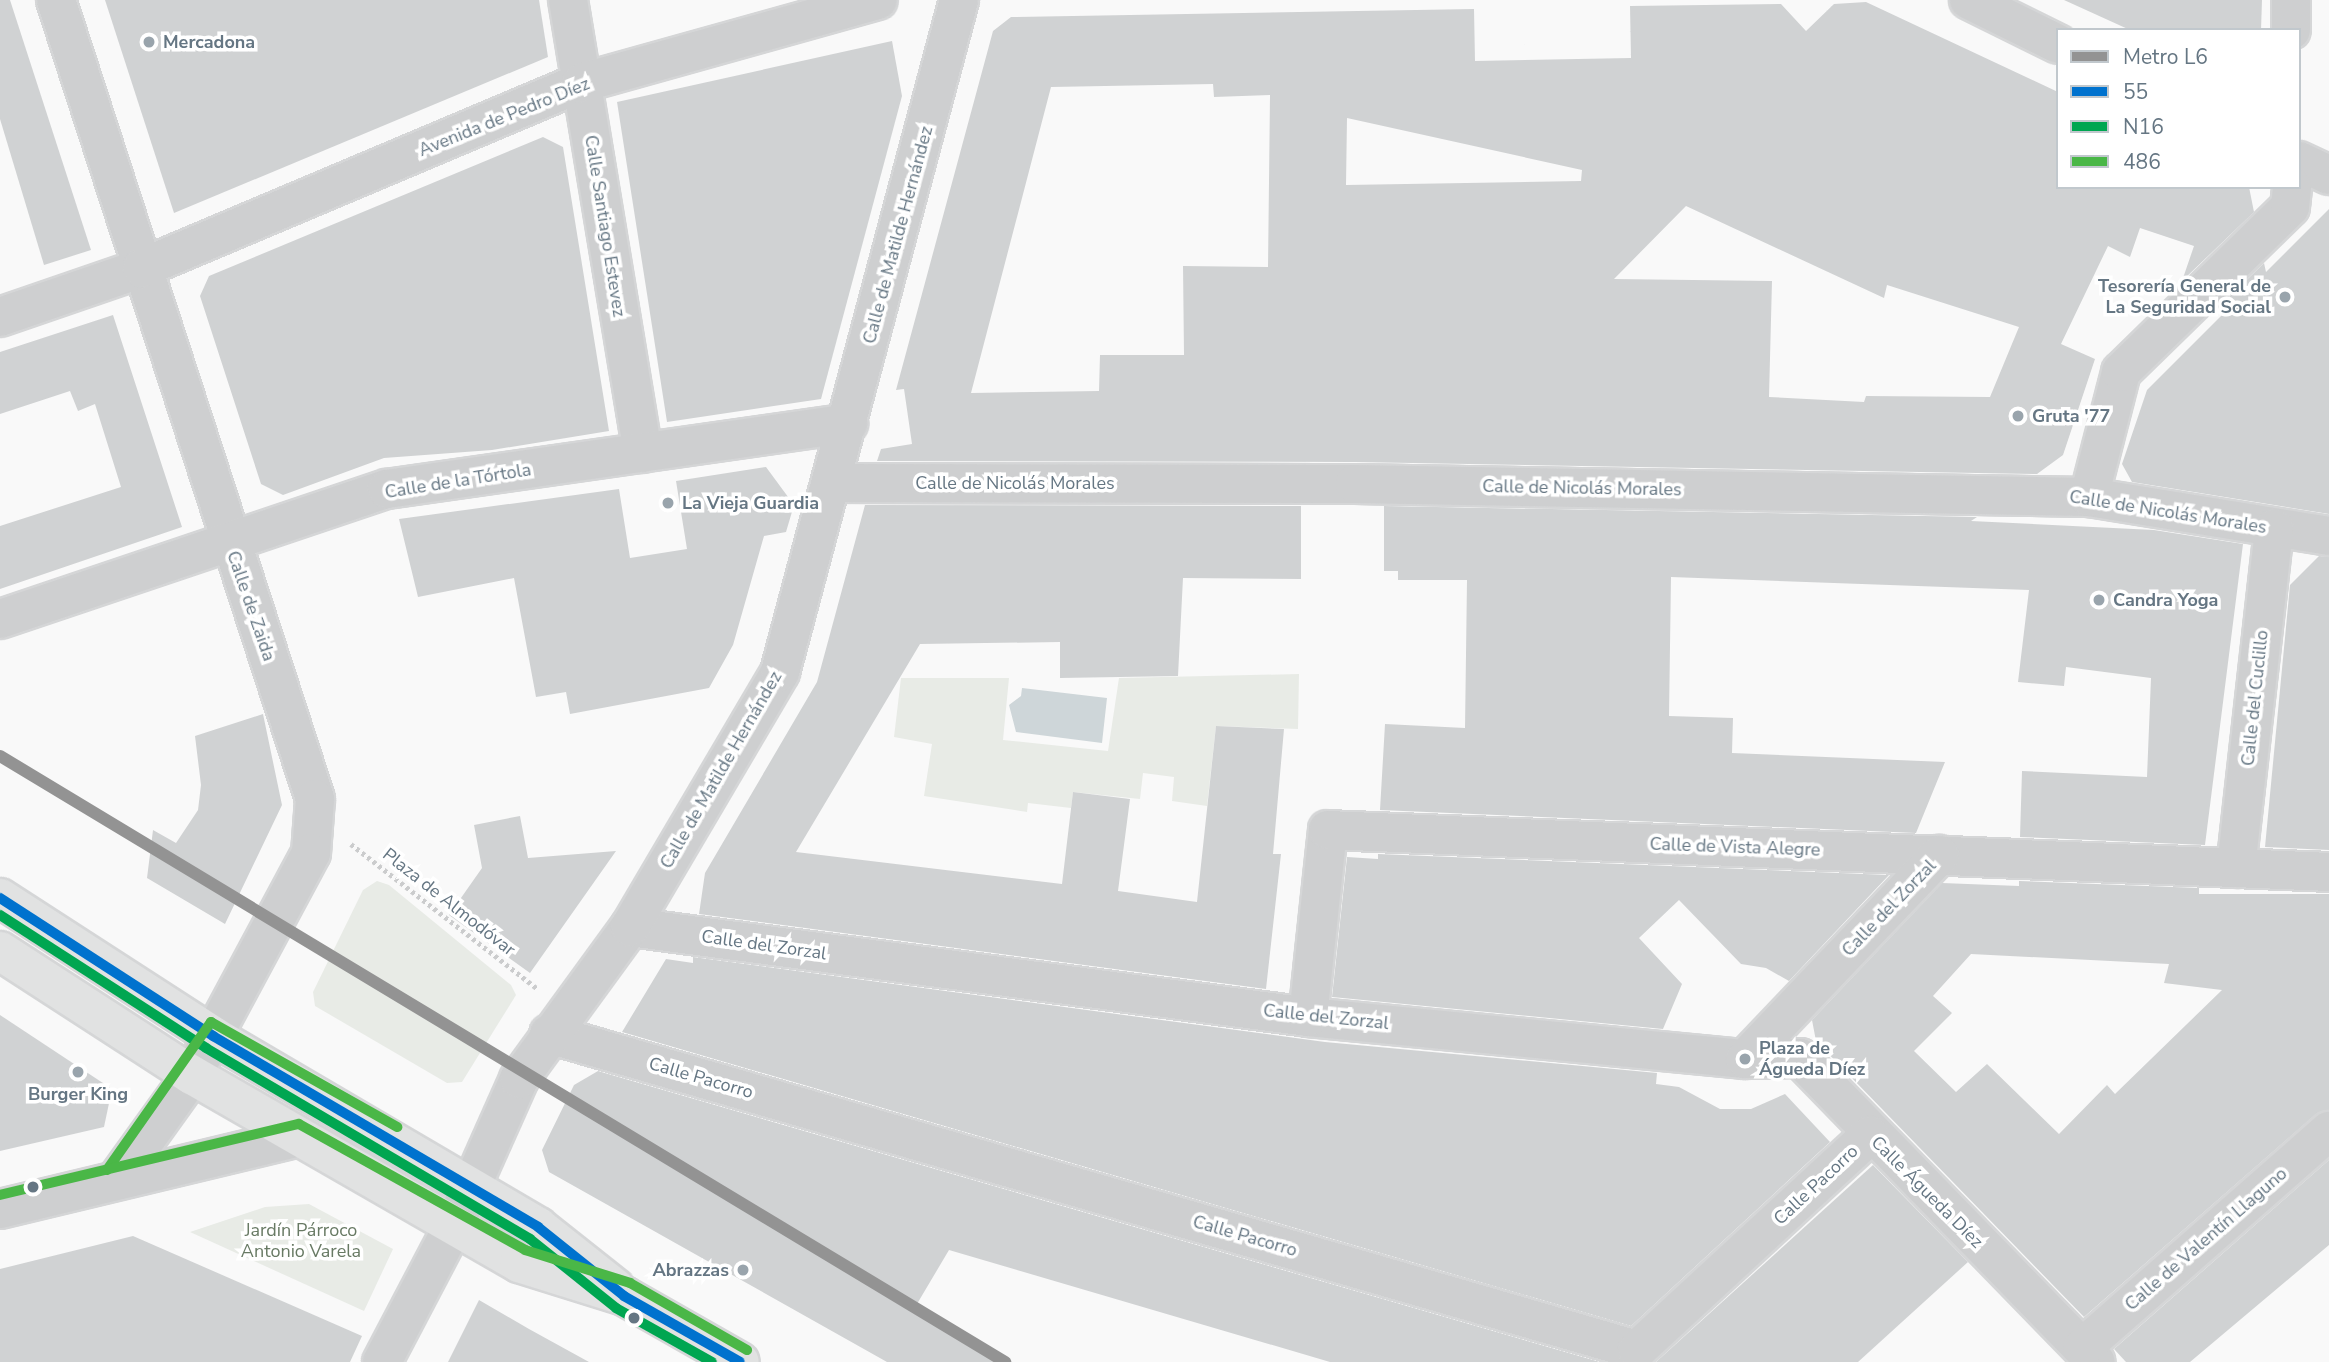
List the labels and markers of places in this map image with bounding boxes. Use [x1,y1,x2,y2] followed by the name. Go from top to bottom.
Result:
[163,31,255,53] place label: Mercadona
[141,34,157,50] marker: Mercadona
[2098,276,2271,318] place label: Tesorería General de La Seguridad Social
[2277,289,2293,305] marker: Tesorería General de La Seguridad Social
[2032,405,2110,427] place label: Gruta '77
[2010,408,2026,424] marker: Gruta '77
[682,492,819,514] place label: La Vieja Guardia
[660,495,676,511] marker: La Vieja Guardia
[2113,589,2218,611] place label: Candra Yoga
[2091,592,2107,608] marker: Candra Yoga
[1759,1038,1865,1080] place label: Plaza de Águeda Díez
[1737,1051,1753,1067] marker: Plaza de Águeda Díez
[70,1064,86,1080] marker: Burger King
[28,1083,128,1105] place label: Burger King
[26,1180,40,1194] unlabelled marker
[652,1259,729,1281] place label: Abrazzas
[735,1262,751,1278] marker: Abrazzas
[627,1311,641,1325] unlabelled marker

